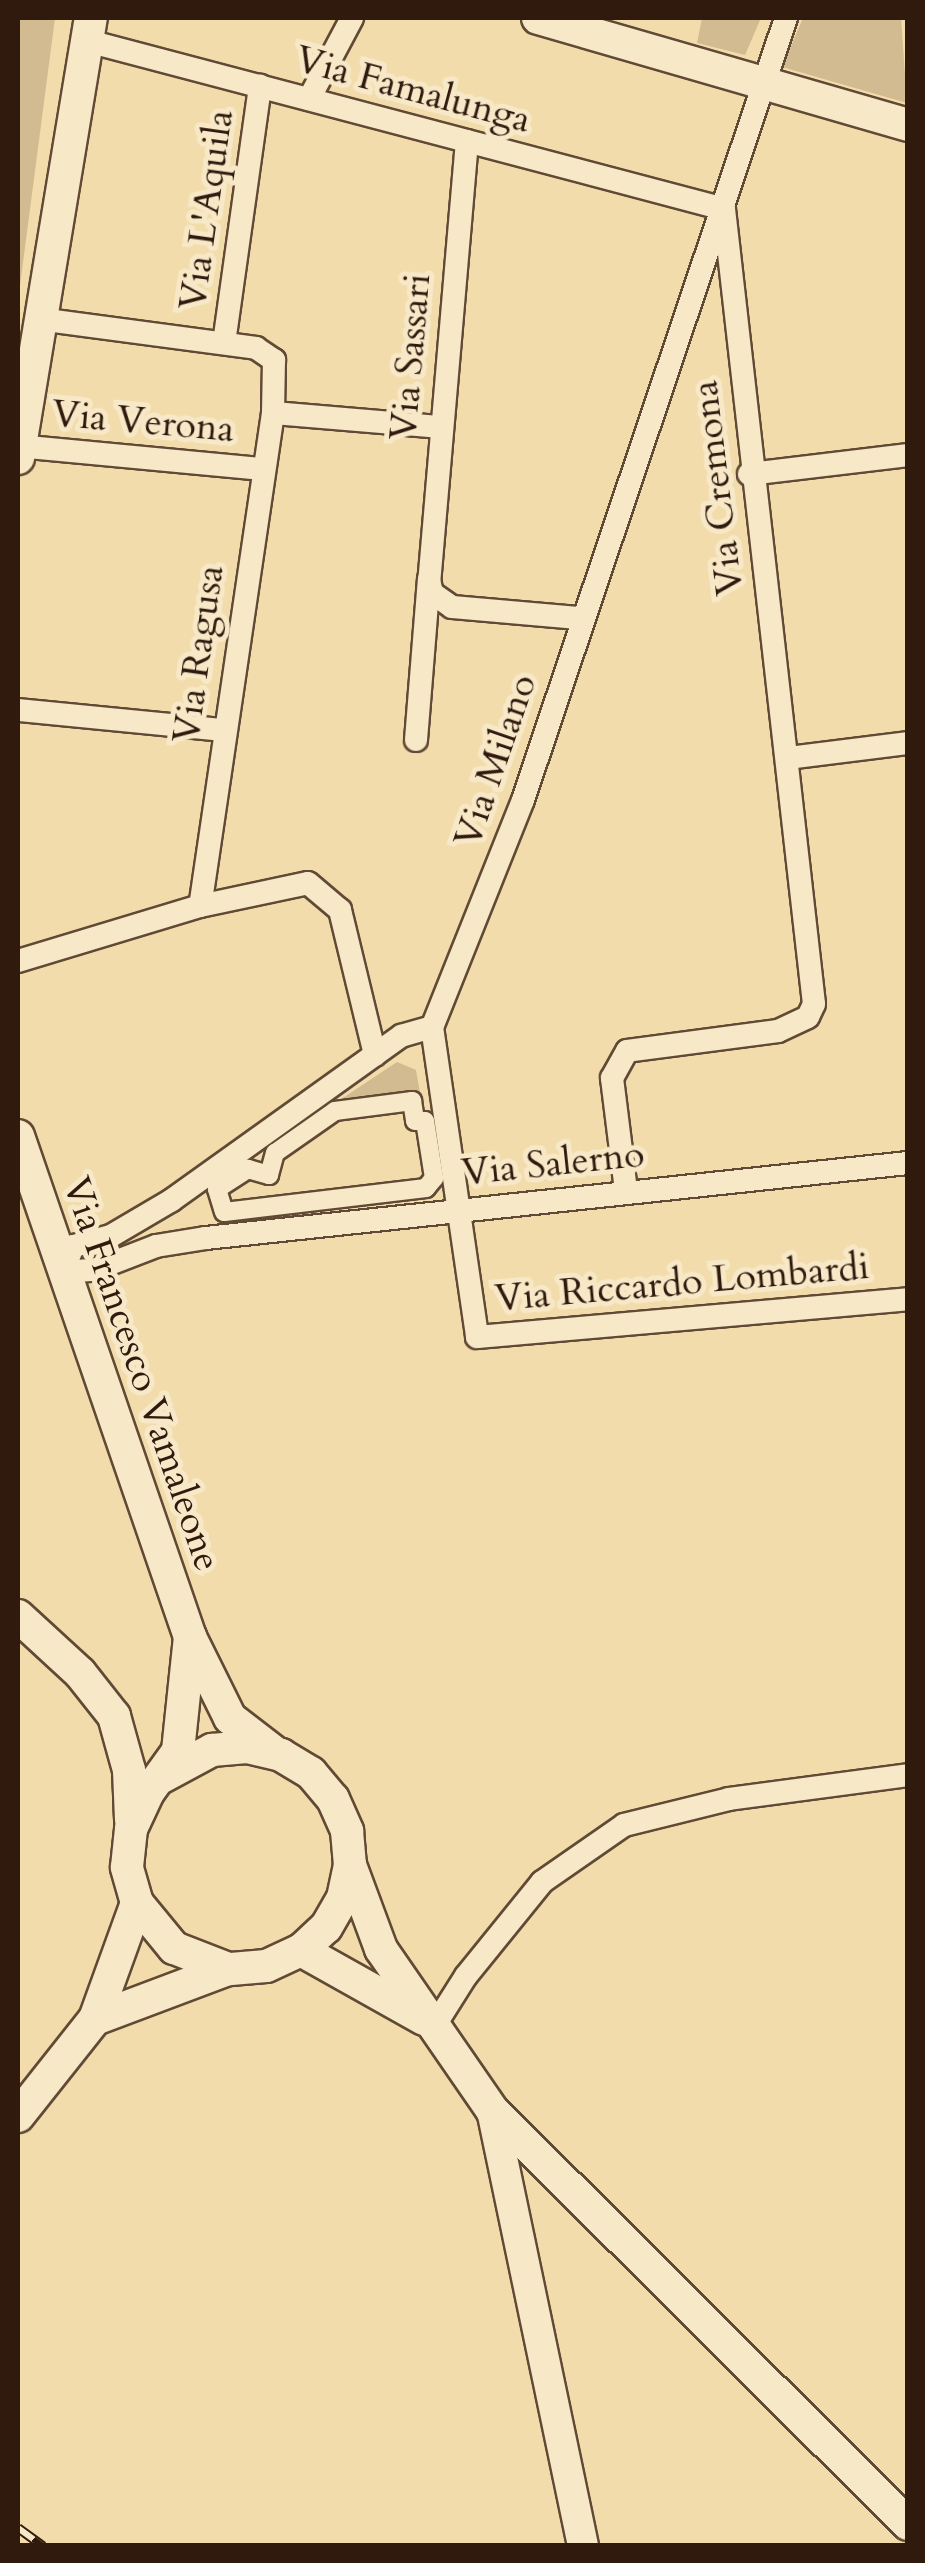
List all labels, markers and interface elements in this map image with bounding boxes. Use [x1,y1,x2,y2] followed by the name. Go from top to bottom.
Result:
[290,37,536,143] street label: Via Famalunga
[170,107,244,313] street label: Via L'Aquila
[381,272,441,442] street label: Via Sassari
[682,378,754,598] street label: Via Cremona
[50,391,236,453] street label: Via Verona
[164,562,234,746] street label: Via Ragusa
[445,669,547,853] street label: Via Milano
[459,1132,647,1196] street label: Via Salerno
[52,1171,230,1577] street label: Via Francesco Vamaleone
[493,1244,871,1322] street label: Via Riccardo Lombardi

